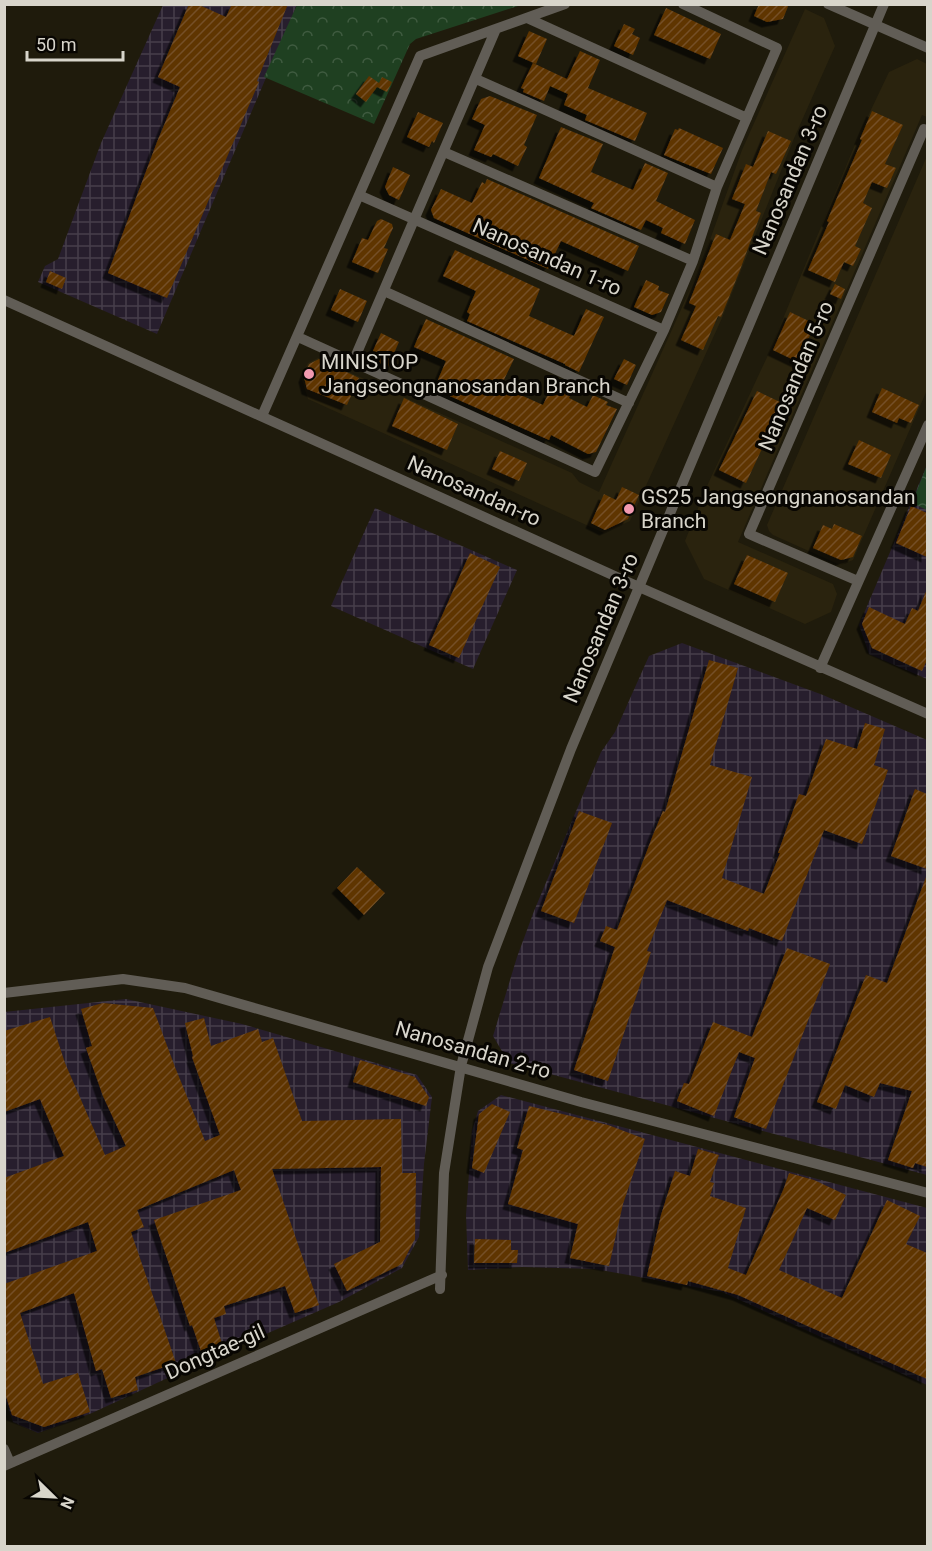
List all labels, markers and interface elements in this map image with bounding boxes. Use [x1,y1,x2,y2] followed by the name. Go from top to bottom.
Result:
[27,24,123,62] scale bar
[36,34,76,55] text: 50 m
[748,101,832,259] street label: Nanosandan 3-ro
[469,213,625,301] street label: Nanosandan 1-ro
[754,297,838,455] street label: Nanosandan 5-ro
[321,350,611,398] place label: MINISTOP Jangseongnanosandan Branch
[302,367,316,381] marker: MINISTOP Jangseongnanosandan Branch
[404,451,544,531] street label: Nanosandan-ro
[641,485,916,533] place label: GS25 Jangseongnanosandan Branch
[622,502,636,516] marker: GS25 Jangseongnanosandan Branch
[559,549,643,707] street label: Nanosandan 3-ro
[393,1016,553,1084] street label: Nanosandan 2-ro
[162,1319,268,1385] street label: Dongtae-gil
[24,1467,84,1527] north arrow
[56,1494,78,1512] text: N

